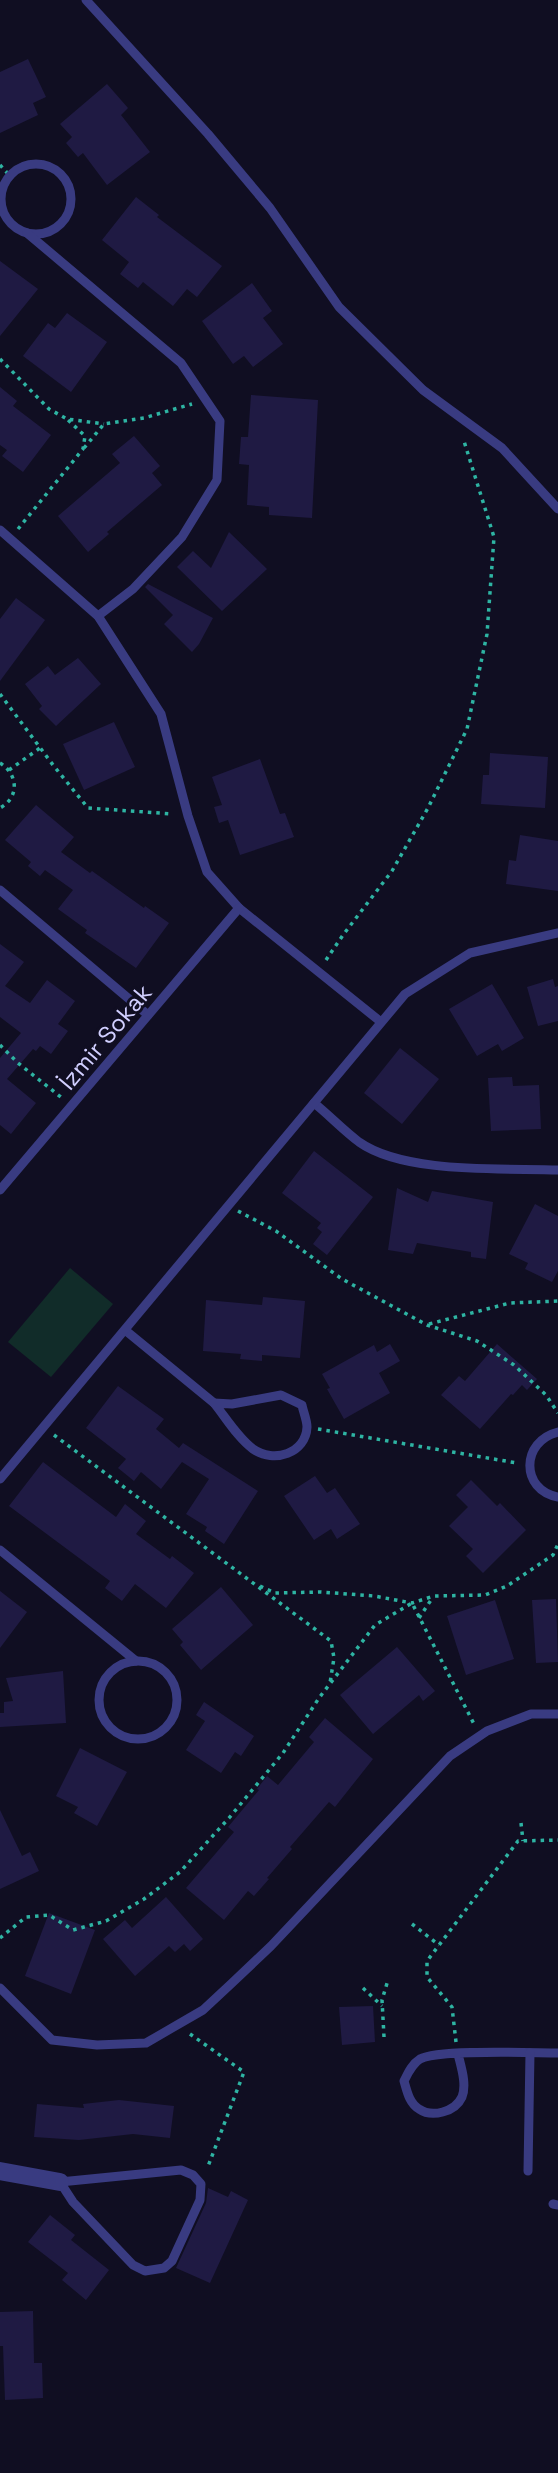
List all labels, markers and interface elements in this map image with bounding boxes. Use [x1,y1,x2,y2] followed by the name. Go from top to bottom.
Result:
[52,978,158,1096] street label: İzmir Sokak

